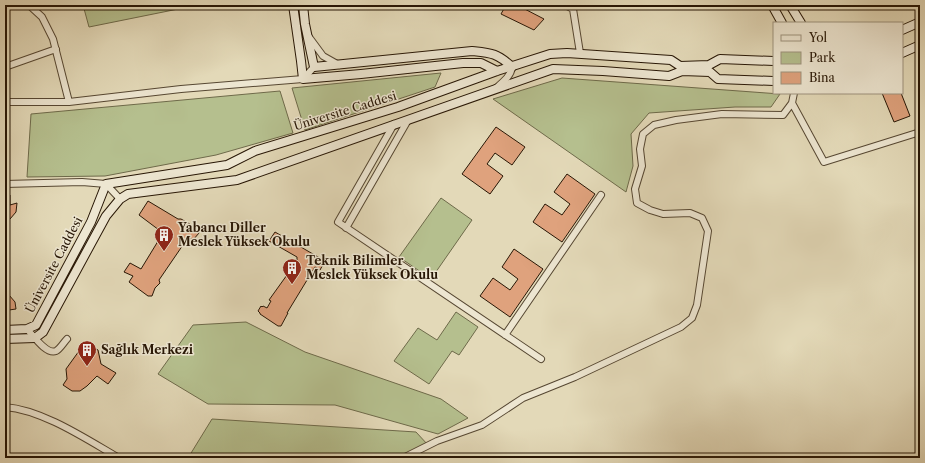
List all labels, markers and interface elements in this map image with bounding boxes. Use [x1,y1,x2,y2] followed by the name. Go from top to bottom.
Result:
[773,22,903,94] legend
[808,30,827,45] text: Yol
[809,50,836,65] text: Park
[809,70,836,85] text: Bina
[291,87,398,133] street label: Üniversite Caddesi
[21,213,85,315] street label: Üniversite Caddesi
[177,220,310,249] place label: Yabancı Diller Meslek Yüksek Okulu
[153,224,175,252] building icon: Yabancı Diller Meslek Yüksek Okulu
[306,253,438,282] place label: Teknik Bilimler Meslek Yüksek Okulu
[281,257,303,285] building icon: Teknik Bilimler Meslek Yüksek Okulu
[76,339,98,367] building icon: Sağlık Merkezi
[101,342,194,357] place label: Sağlık Merkezi

